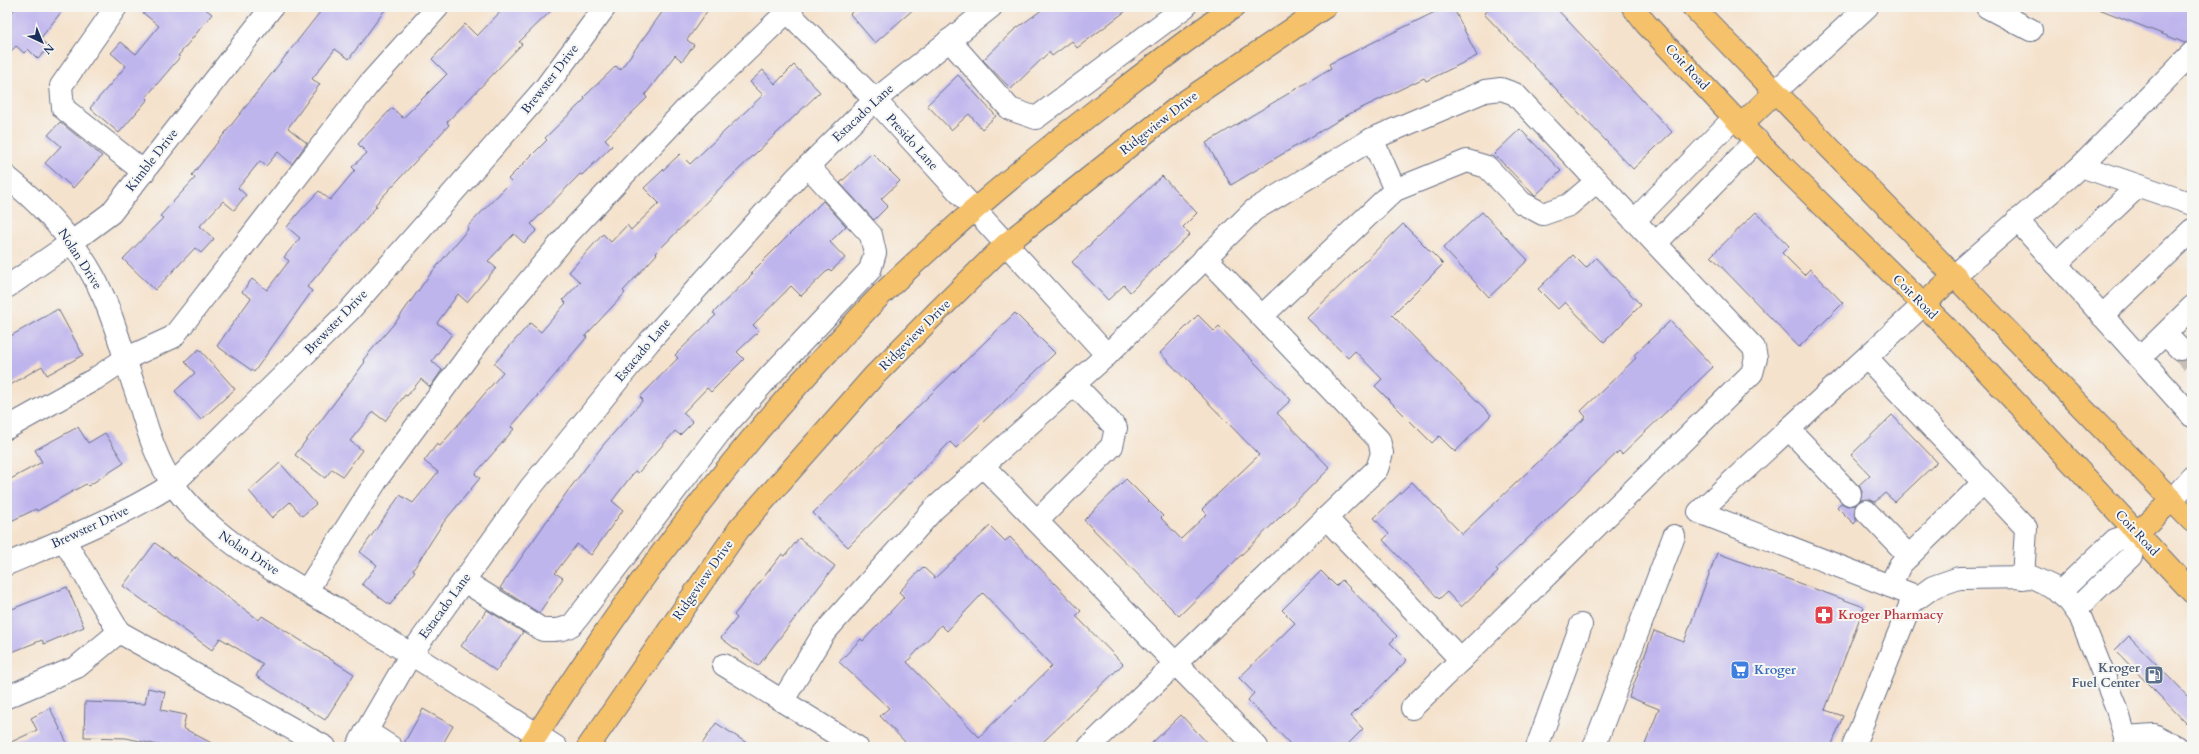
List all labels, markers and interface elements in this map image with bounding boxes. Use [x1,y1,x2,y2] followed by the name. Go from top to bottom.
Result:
[22,22,62,62] north arrow
[40,40,57,58] text: N
[517,40,583,118] street label: Brewster Drive
[1661,40,1713,94] street label: Coit Road
[828,80,898,146] street label: Estacado Lane
[1116,87,1202,159] street label: Ridgeview Drive
[882,110,942,174] street label: Presido Lane
[122,125,182,195] street label: Kimble Drive
[54,225,106,293] street label: Nolan Drive
[1889,271,1941,323] street label: Coit Road
[300,285,372,358] street label: Brewster Drive
[875,295,955,375] street label: Ridgeview Drive
[611,314,675,386] street label: Estacado Lane
[48,501,132,553] street label: Brewster Drive
[2111,506,2163,560] street label: Coit Road
[215,527,283,579] street label: Nolan Drive
[669,536,737,624] street label: Ridgeview Drive
[415,569,475,643] street label: Estacado Lane
[1813,604,1835,626] pharmacy icon: Kroger Pharmacy
[1838,606,1944,624] place label: Kroger Pharmacy
[1729,659,1751,681] supermarket icon: Kroger
[2072,659,2141,692] place label: Kroger Fuel Center
[1754,661,1797,679] place label: Kroger
[2143,664,2165,686] fuel station icon: Kroger Fuel Center

